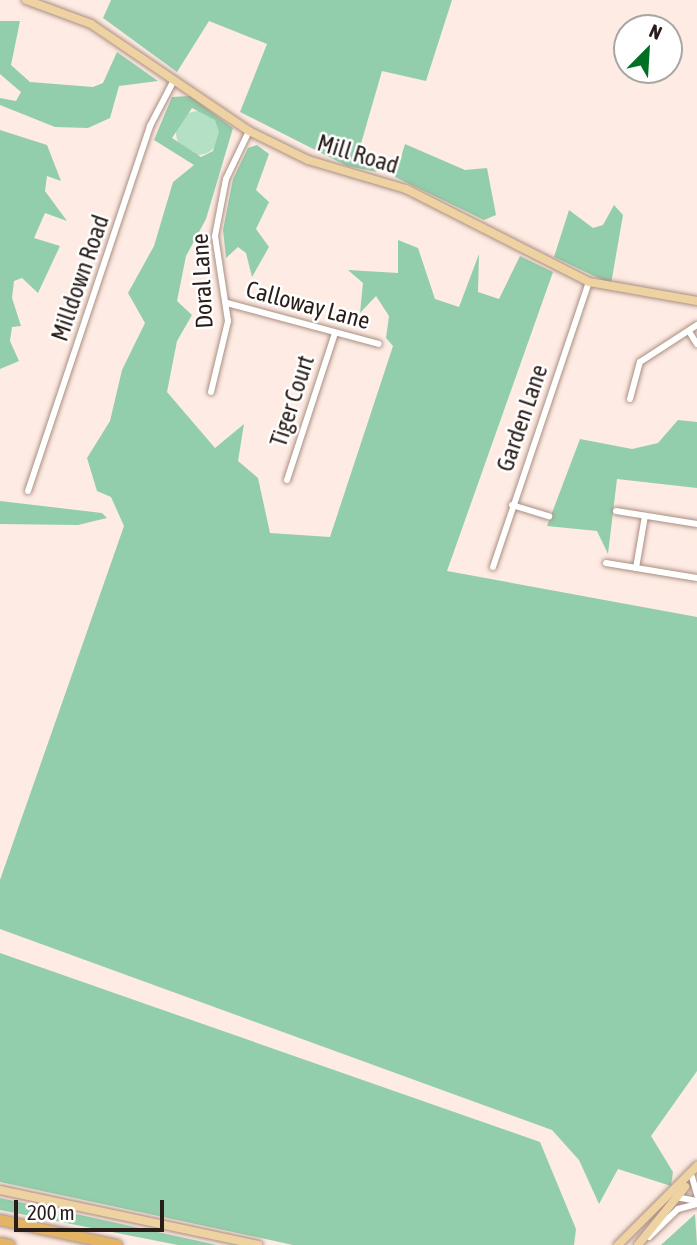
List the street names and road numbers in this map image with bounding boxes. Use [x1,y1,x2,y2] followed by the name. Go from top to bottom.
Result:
[314,128,402,180] street label: Mill Road
[45,211,115,345] street label: Milldown Road
[185,233,219,329] street label: Doral Lane
[243,275,373,335] street label: Calloway Lane
[264,352,320,450] street label: Tiger Court
[490,361,554,475] street label: Garden Lane

